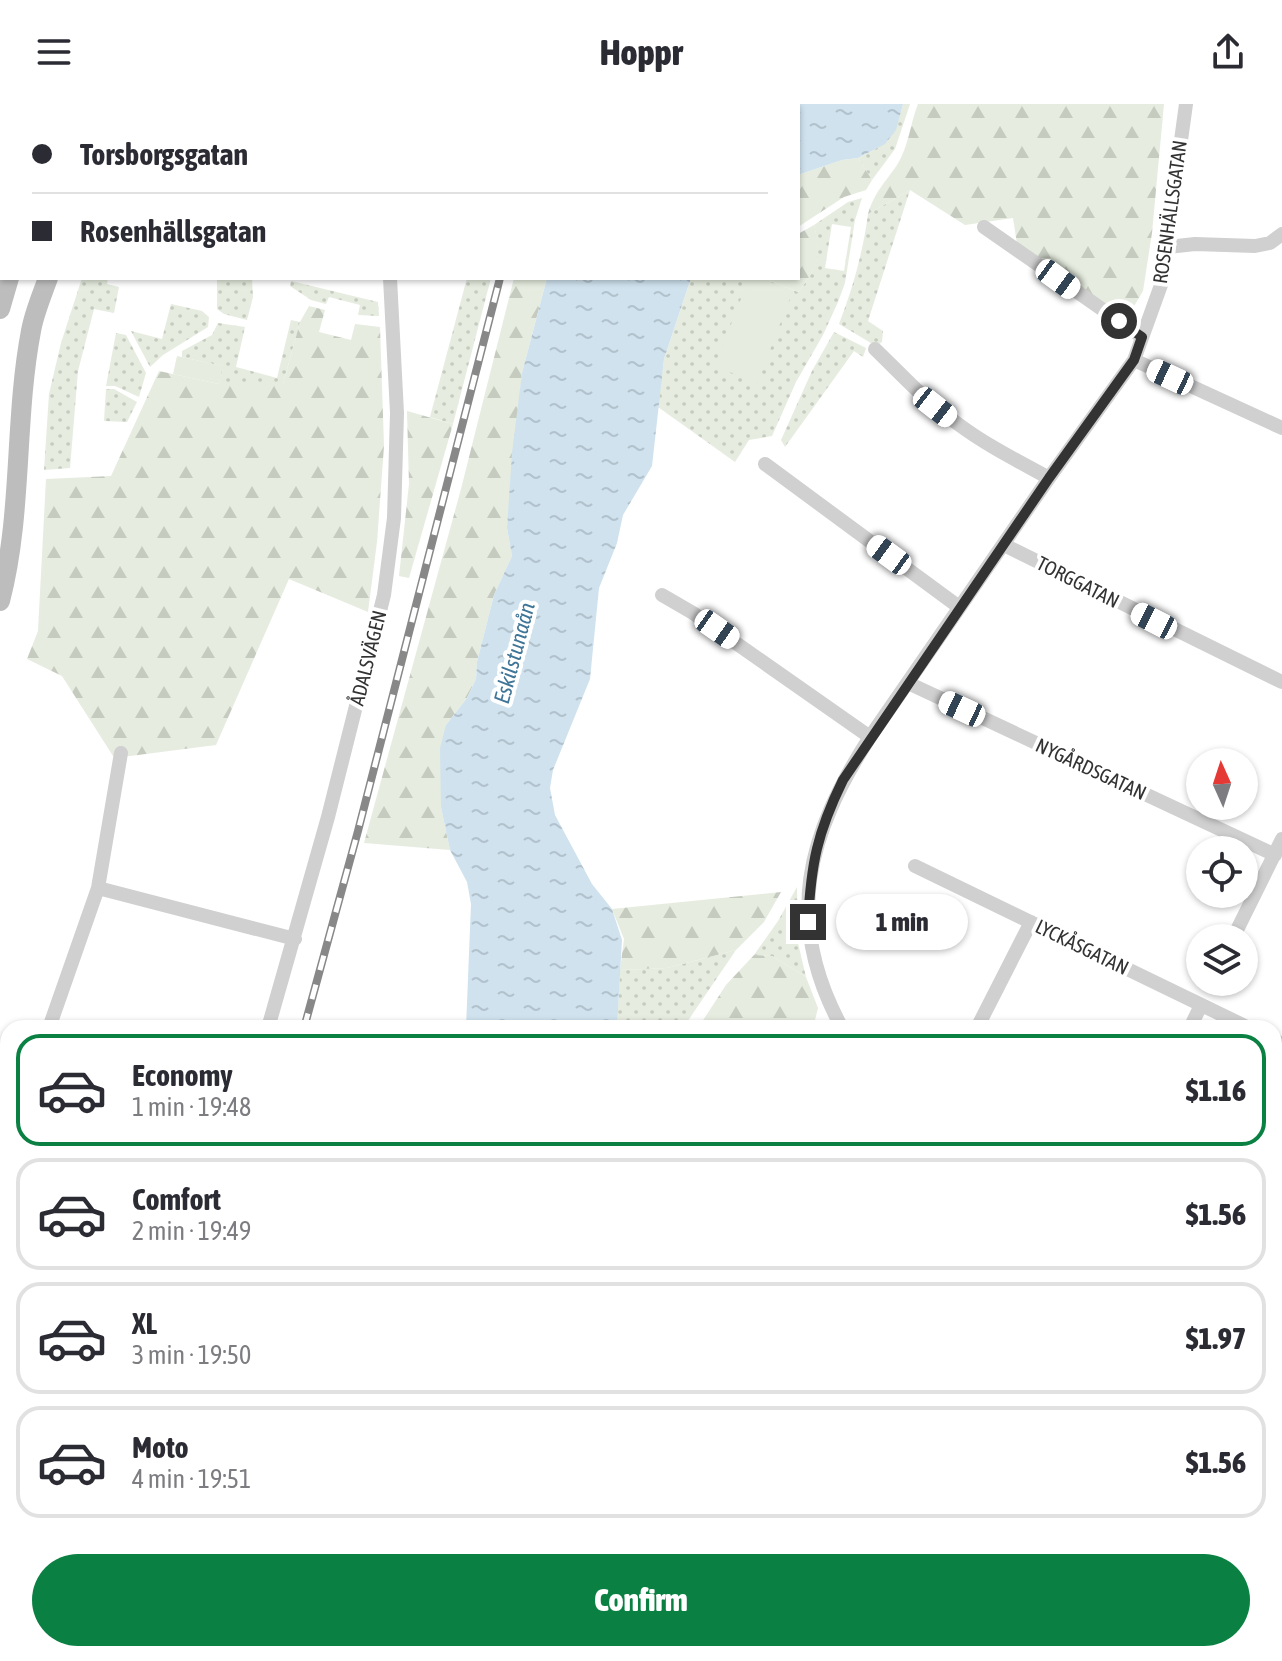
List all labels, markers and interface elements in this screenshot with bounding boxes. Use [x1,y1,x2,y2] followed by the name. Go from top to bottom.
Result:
[32,30,76,74] icon: menu
[1206,30,1250,74] icon: share
[600,31,682,73] text: Hoppr
[80,137,248,171] text: Torsborgsgatan
[1148,139,1191,285] street label: ROSENHÄLLSGATAN
[80,214,266,248] text: Rosenhällsgatan
[1032,255,1084,303] car
[1101,303,1137,339] route start
[1143,356,1197,398] car
[909,383,961,431] car
[863,531,915,579] car
[1033,551,1123,612] street label: TORGGATAN
[488,599,540,706] water label: Eskilstunaån
[1127,599,1181,643] car
[690,605,744,653] car
[345,608,390,708] street label: ÅDALSVÄGEN
[935,688,989,730] car
[1032,733,1150,804] street label: NYGÅRDSGATAN
[1186,748,1258,820] north arrow
[1186,748,1258,996] map controls
[1186,836,1258,908] button: locate
[836,894,968,950] callout: 1 min
[790,904,826,940] route end
[875,907,929,937] text: 1 min
[1032,914,1133,979] street label: LYCKÅSGATAN
[1186,924,1258,996] button: layers
[36,1054,108,1126] icon: car
[132,1058,233,1092] text: Economy
[1186,1073,1246,1107] text: $1.16
[132,1092,251,1122] text: 1 min · 19:48
[36,1178,108,1250] icon: car
[132,1182,221,1216] text: Comfort
[1186,1197,1246,1231] text: $1.56
[132,1216,251,1246] text: 2 min · 19:49
[36,1302,108,1374] icon: car
[132,1306,157,1340] text: XL
[1186,1321,1246,1355] text: $1.97
[132,1340,251,1370] text: 3 min · 19:50
[36,1426,108,1498] icon: car
[132,1430,189,1464] text: Moto
[1186,1445,1246,1479] text: $1.56
[132,1464,251,1494] text: 4 min · 19:51
[32,1554,1250,1646] button: Confirm

